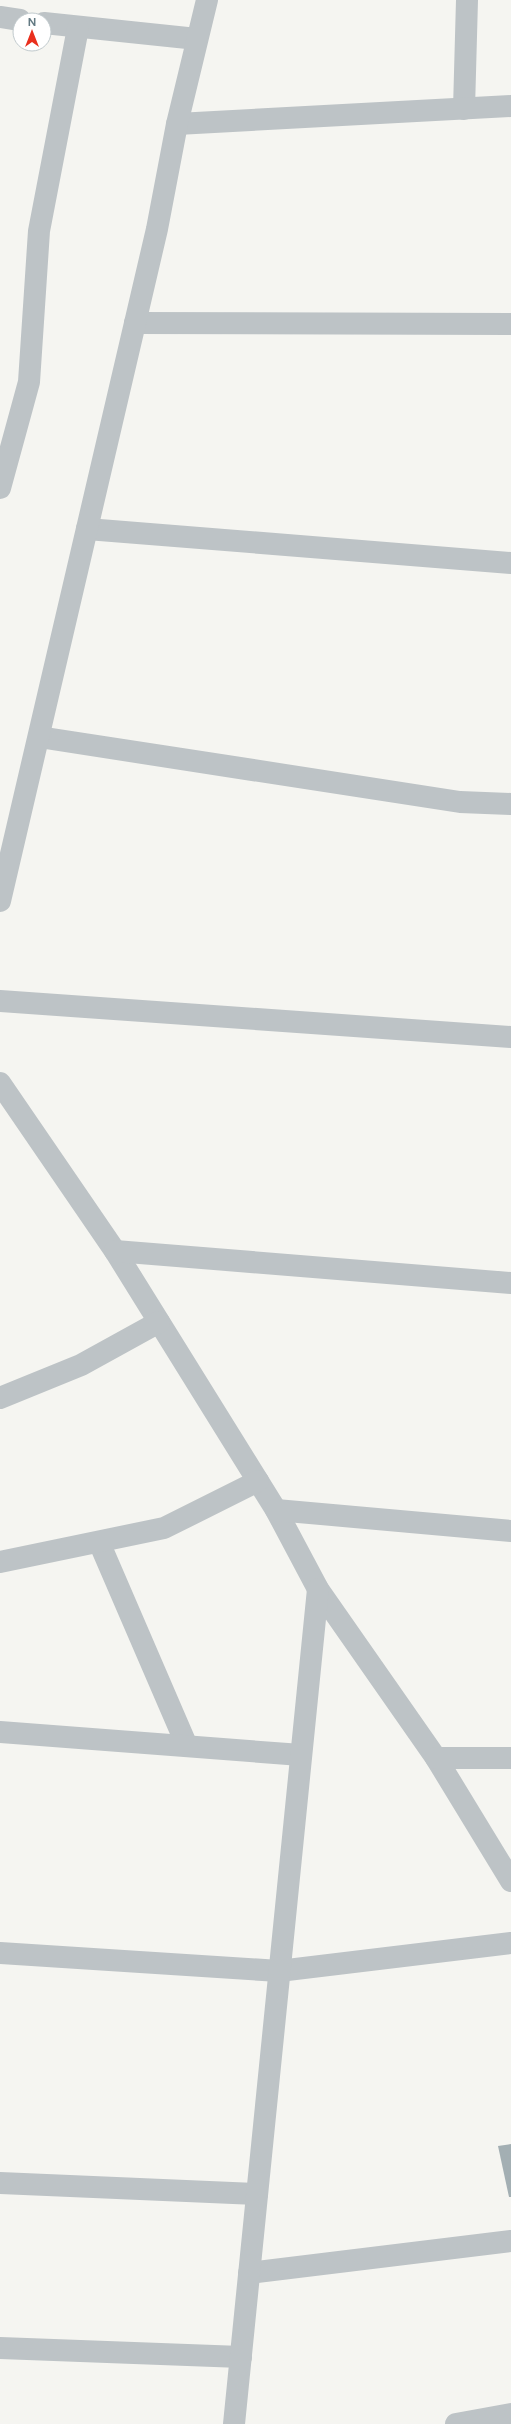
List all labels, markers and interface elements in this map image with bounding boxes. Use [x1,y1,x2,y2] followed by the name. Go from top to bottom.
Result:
[12,12,52,52] north arrow
[28,16,36,29] text: N

